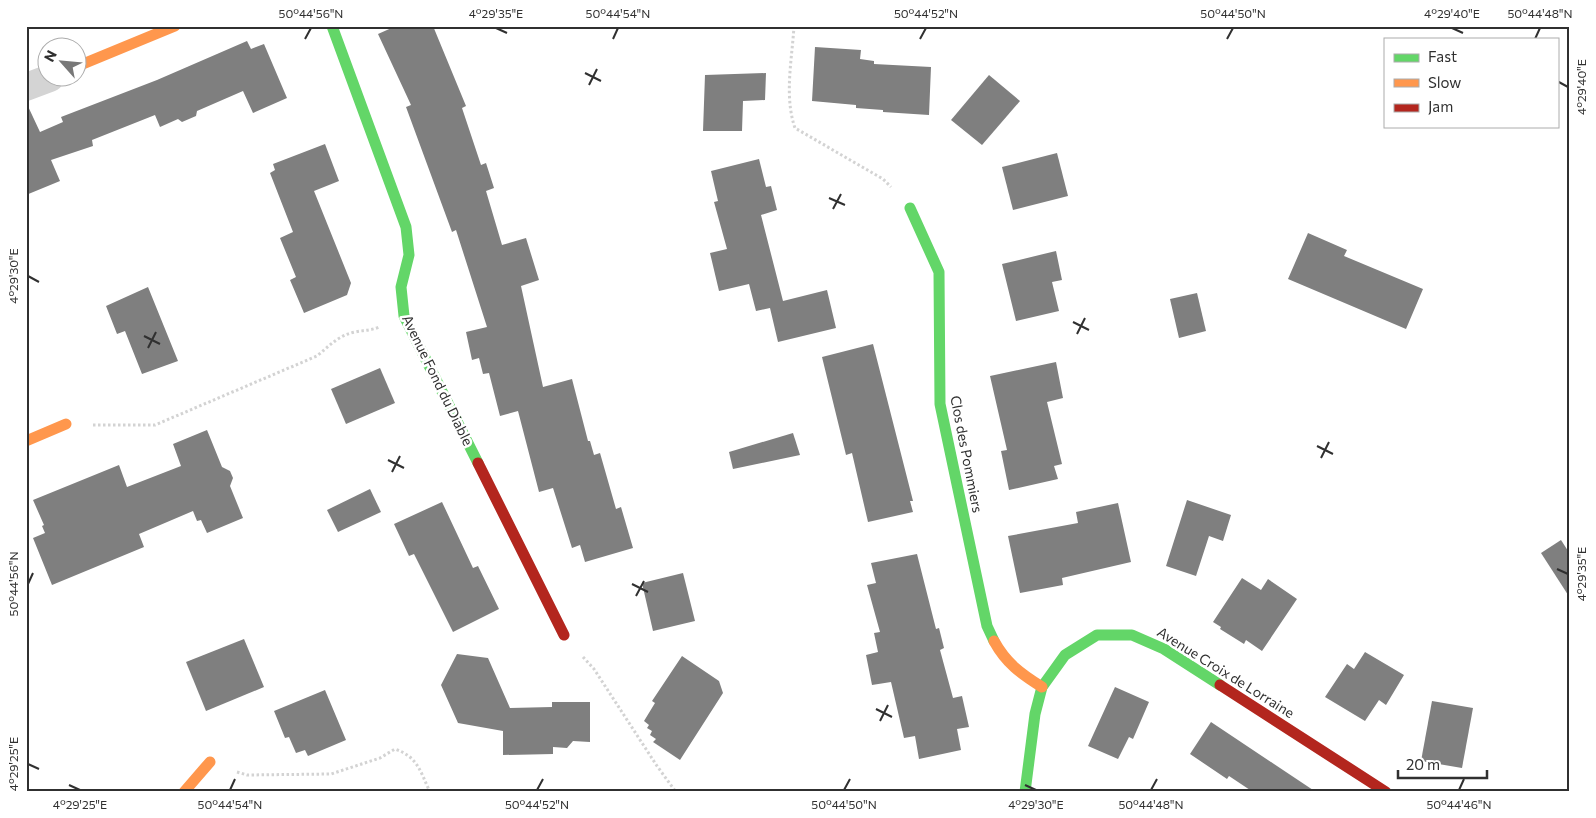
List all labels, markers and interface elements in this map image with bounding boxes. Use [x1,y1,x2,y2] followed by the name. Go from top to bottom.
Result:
[279,6,343,20] text: 50°44'56"N
[469,6,523,20] text: 4°29'35"E
[586,6,650,20] text: 50°44'54"N
[894,6,958,20] text: 50°44'52"N
[1200,6,1266,20] text: 50°44'50"N
[1424,6,1480,20] text: 4°29'40"E
[1507,6,1573,20] text: 50°44'48"N
[38,38,88,88] north arrow
[1384,38,1558,128] legend
[40,47,60,64] text: N
[1428,47,1457,65] text: Fast
[1574,59,1588,115] text: 4°29'40"E
[1428,73,1461,91] text: Slow
[1428,97,1453,115] text: Jam
[6,248,20,304] text: 4°29'30"E
[399,312,477,448] street label: Avenue Fond du Diable
[947,394,987,514] street label: Clos des Pommiers
[1574,547,1588,601] text: 4°29'35"E
[6,552,20,616] text: 50°44'56"N
[1154,623,1298,721] street label: Avenue Croix de Lorraine
[6,737,20,791] text: 4°29'25"E
[1398,748,1487,780] scale bar
[1406,755,1440,773] text: 20 m
[53,797,107,811] text: 4°29'25"E
[198,797,262,811] text: 50°44'54"N
[505,797,569,811] text: 50°44'52"N
[811,797,877,811] text: 50°44'50"N
[1008,797,1064,811] text: 4°29'30"E
[1118,797,1184,811] text: 50°44'48"N
[1426,797,1492,811] text: 50°44'46"N

